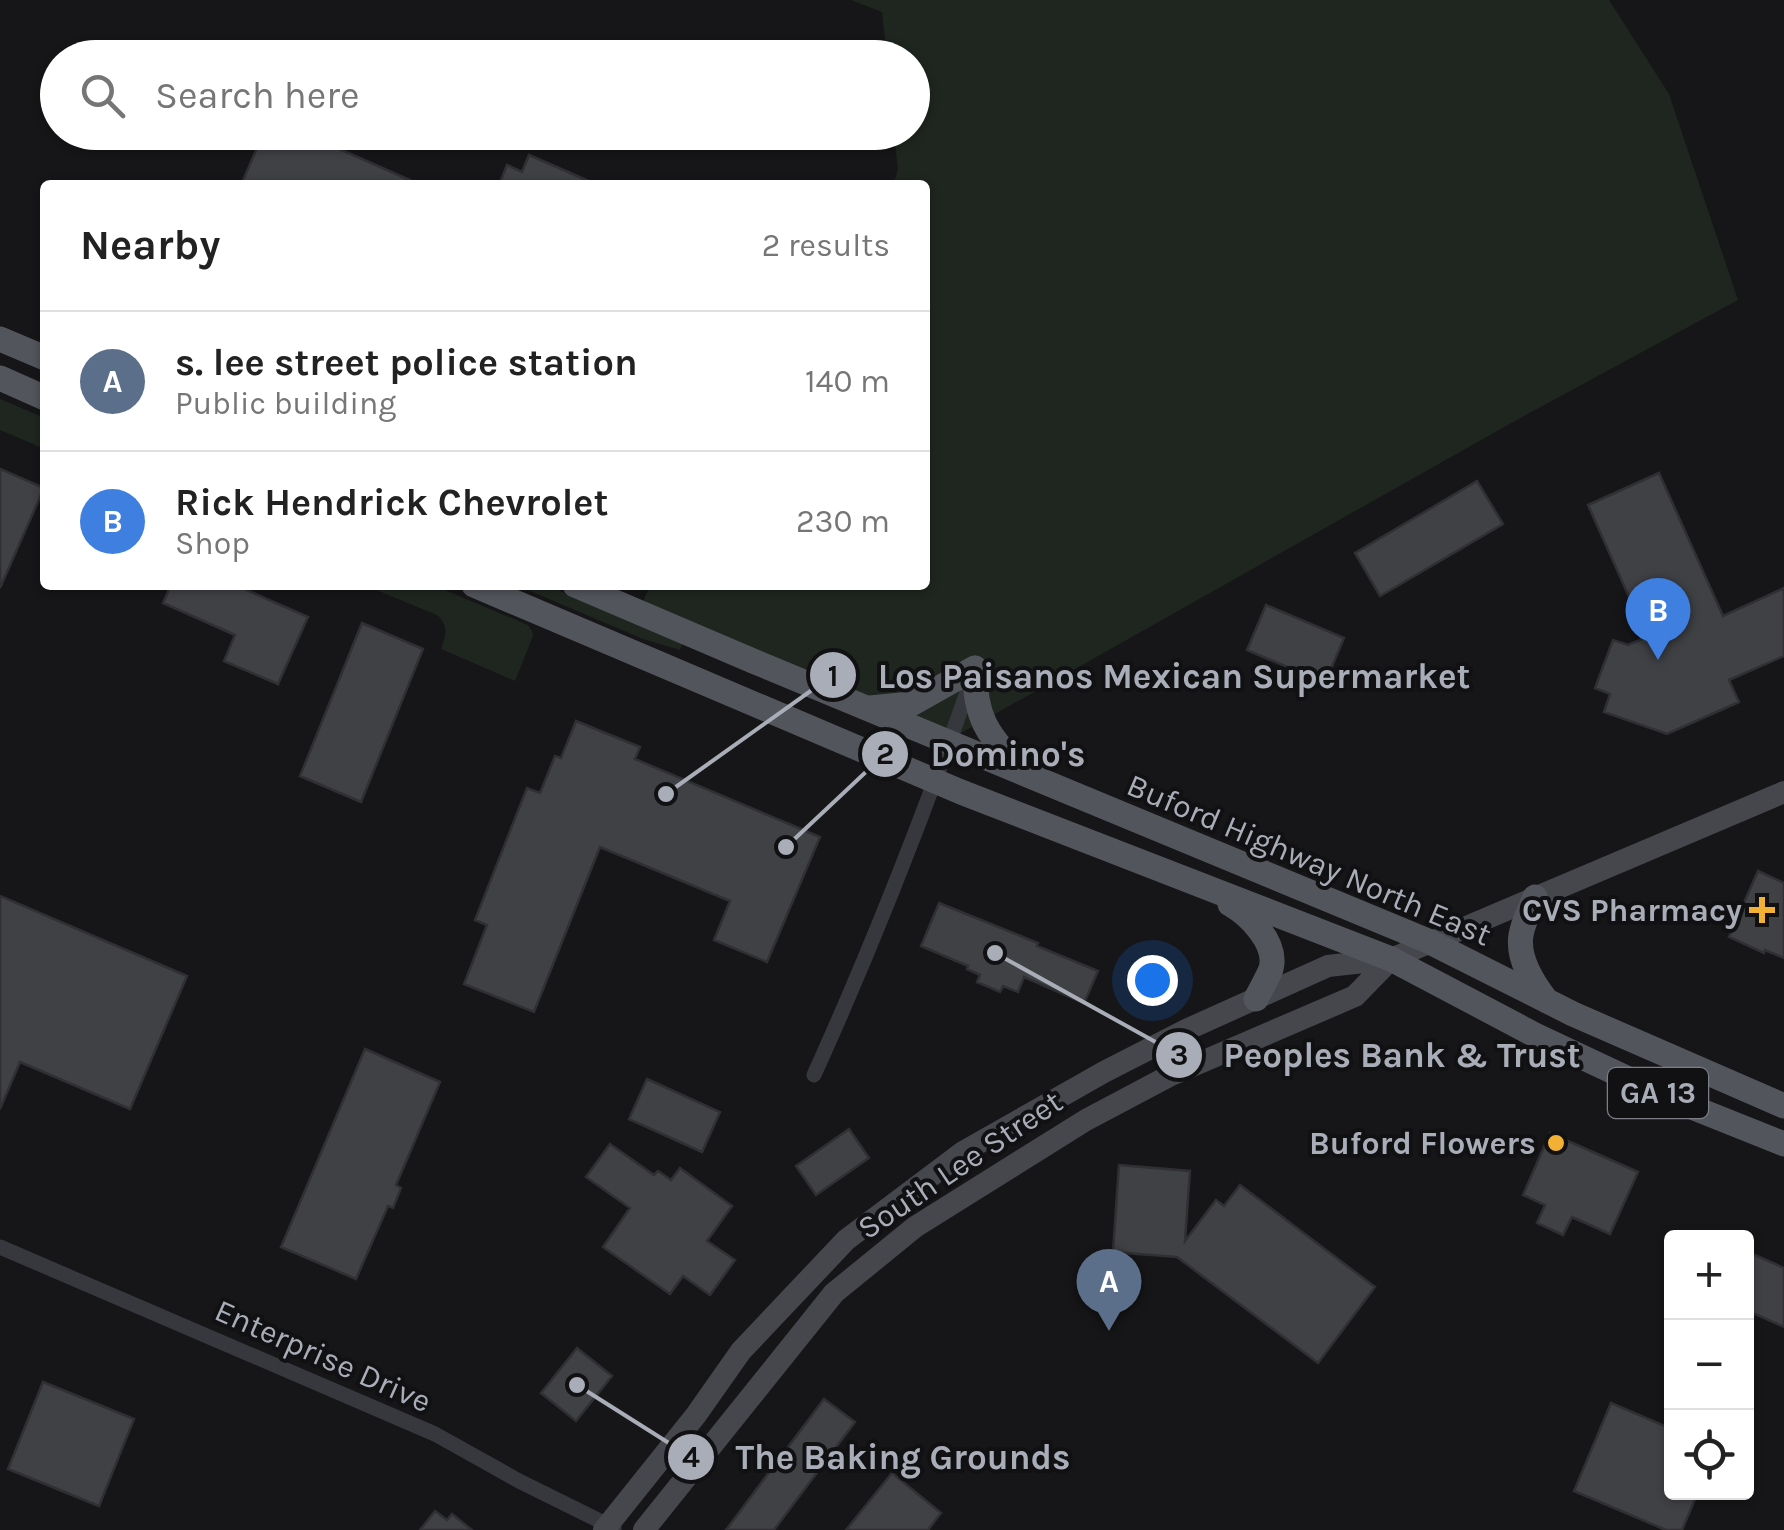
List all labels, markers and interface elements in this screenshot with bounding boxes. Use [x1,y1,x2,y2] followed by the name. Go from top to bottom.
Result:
[40,40,930,150] search box
[75,68,130,123] icon: search
[155,73,359,118] text: Search here
[80,220,220,270] text: Nearby
[762,227,890,264] text: 2 results
[175,340,638,385] text: s. lee street police station
[102,363,123,400] text: A
[805,363,890,400] text: 140 m
[175,385,396,422] text: Public building
[175,480,608,525] text: Rick Hendrick Chevrolet
[102,503,123,540] text: B
[796,503,890,540] text: 230 m
[175,525,250,562] text: Shop
[1626,578,1690,660] pin: B
[808,643,1491,708] callout: Los Paisanos Mexican Supermarket
[878,656,1470,697] text: Los Paisanos Mexican Supermarket
[828,658,838,694] text: 1
[860,721,1105,786] callout: Domino's
[931,734,1085,775] text: Domino's
[876,736,894,772] text: 2
[1121,766,1497,954] street label: Buford Highway North East
[1522,892,1742,929] place label: CVS Pharmacy
[1751,899,1773,921] marker: CVS Pharmacy
[1127,955,1178,1006] your location
[1154,1022,1601,1087] callout: Peoples Bank & Trust
[1223,1035,1581,1076] text: Peoples Bank & Trust
[1170,1037,1188,1073] text: 3
[1608,1068,1708,1118] road number: GA 13
[851,1083,1069,1247] street label: South Lee Street
[1309,1125,1536,1162] place label: Buford Flowers
[1545,1132,1567,1154] marker: Buford Flowers
[1664,1230,1754,1500] map controls
[1664,1230,1754,1320] button: +
[1076,1248,1142,1331] pin: A
[209,1292,437,1420] street label: Enterprise Drive
[1664,1320,1754,1410] button: −
[1664,1410,1754,1500] button: locate
[666,1424,1091,1489] callout: The Baking Grounds
[735,1437,1071,1479] text: The Baking Grounds
[682,1439,700,1475] text: 4

